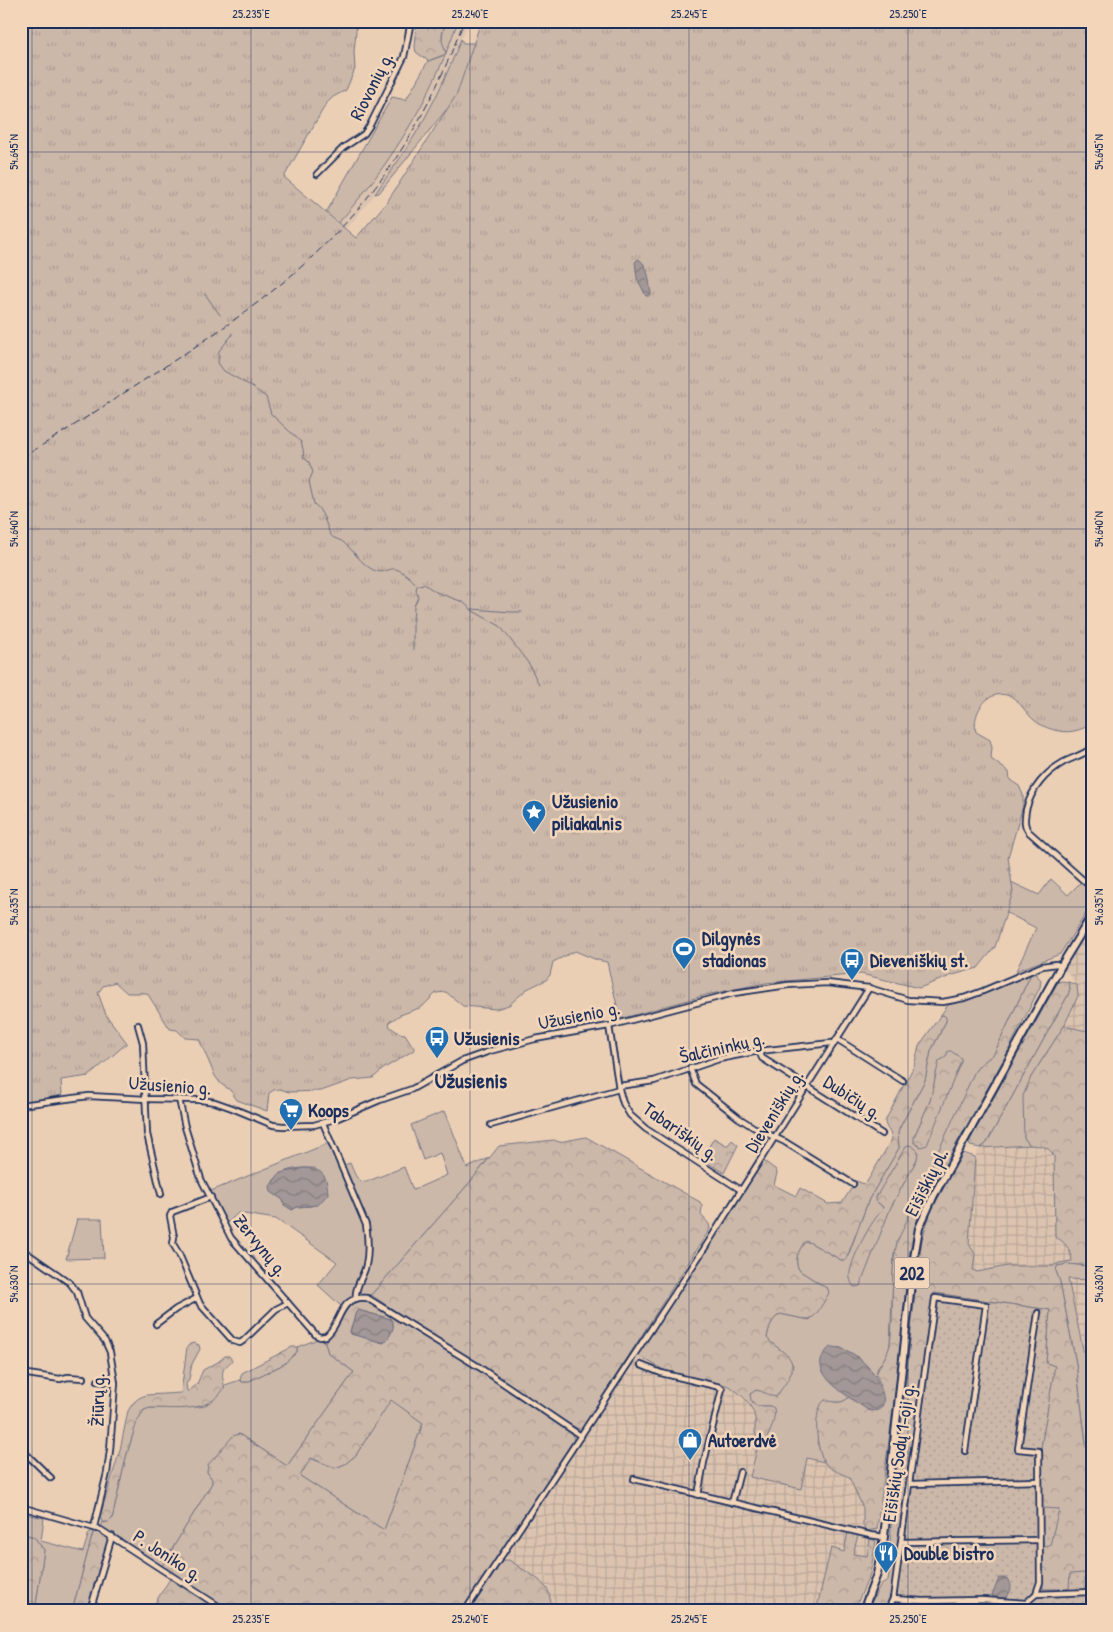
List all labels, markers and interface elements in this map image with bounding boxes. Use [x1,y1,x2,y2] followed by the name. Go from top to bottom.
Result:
[232,5,270,22] text: 25.235°E
[452,5,489,22] text: 25.240°E
[671,5,708,22] text: 25.245°E
[889,5,927,22] text: 25.250°E
[343,48,399,124] street label: Riovonių g.
[5,134,22,170] text: 54.645°N
[1090,134,1107,170] text: 54.645°N
[5,511,22,547] text: 54.640°N
[1090,511,1107,547] text: 54.640°N
[552,788,622,837] place label: Užusienio piliakalnis
[521,799,547,833] place icon: Užusienio piliakalnis
[5,889,22,925] text: 54.635°N
[1090,889,1107,925] text: 54.635°N
[702,925,767,973] place label: Dilgynės stadionas
[671,936,697,970] sports icon: Dilgynės stadionas
[839,947,865,981] bus stop icon: Dieveniškių st.
[870,947,968,973] place label: Dieveniškių st.
[536,994,622,1036] street label: Užusienio g.
[424,1025,450,1059] bus stop icon: Užusienis
[454,1025,520,1051] place label: Užusienis
[677,1025,767,1069] street label: Šalčininkų g.
[738,1065,810,1157] street label: Dieveniškių g.
[435,1066,507,1095] district label: Užusienis
[819,1068,887,1126] street label: Dubičių g.
[128,1069,212,1101] street label: Užusienio g.
[638,1095,724,1167] street label: Tabariškių g.
[278,1097,304,1131] supermarket icon: Koops
[308,1097,349,1124] place label: Koops
[898,1144,954,1220] street label: Eišiškių pl.
[228,1208,294,1282] street label: Zervynų g.
[894,1258,930,1288] road number: 202
[5,1266,22,1302] text: 54.630°N
[1090,1266,1107,1302] text: 54.630°N
[84,1373,110,1427] street label: Žiūrų g.
[875,1382,921,1524] street label: Eišiškių Sodų 1-oji g.
[677,1427,703,1461] shop icon: Autoerdvė
[708,1427,777,1453] place label: Autoerdvė
[128,1523,208,1587] street label: P. Joniko g.
[873,1540,899,1574] restaurant icon: Double bistro
[904,1540,994,1566] place label: Double bistro
[232,1610,270,1627] text: 25.235°E
[452,1610,489,1627] text: 25.240°E
[671,1610,708,1627] text: 25.245°E
[889,1610,927,1627] text: 25.250°E

